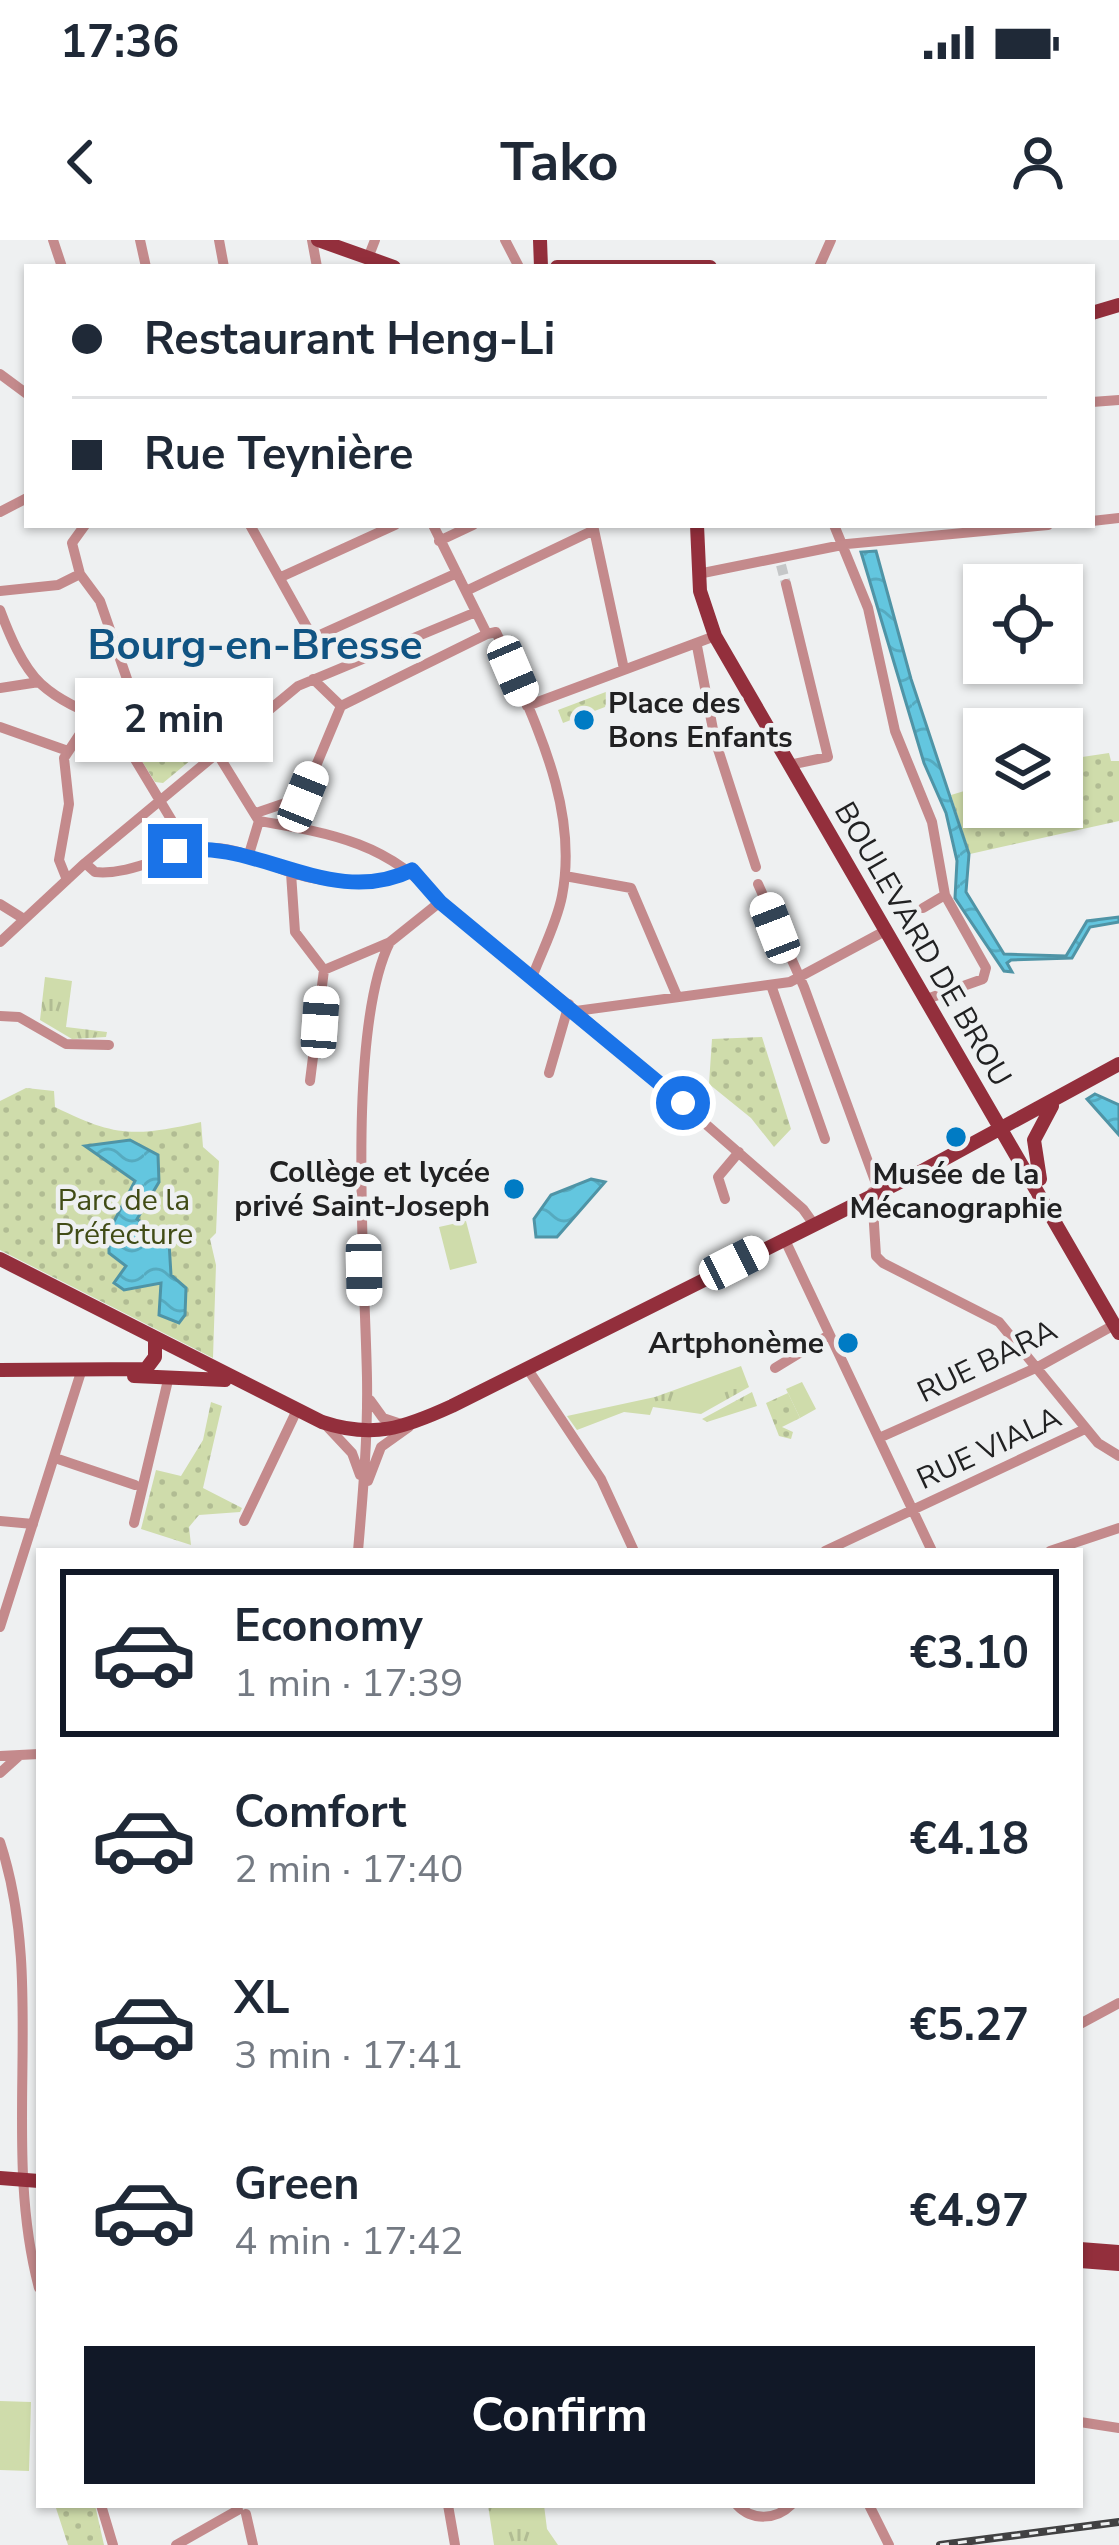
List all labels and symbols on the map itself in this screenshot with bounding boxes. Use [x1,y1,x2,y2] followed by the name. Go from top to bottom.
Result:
[88,617,422,674] district label: Bourg-en-Bresse
[482,631,544,711] car
[76,677,274,761] callout: 2 min
[608,683,793,758] place label: Place des Bons Enfants
[571,707,597,733] marker: Place des Bons Enfants
[273,757,333,837] car
[824,794,1021,1094] street label: BOULEVARD DE BROU
[148,824,202,878] route end
[745,888,805,968] car
[300,985,340,1059] car
[656,1076,710,1130] route start
[943,1124,969,1150] marker: Musée de la Mécanographie
[234,1152,490,1227] place label: Collège et lycée privé Saint-Joseph
[849,1154,1063,1229] place label: Musée de la Mécanographie
[501,1176,527,1202] marker: Collège et lycée privé Saint-Joseph
[55,1180,193,1255] park label: Parc de la Préfecture
[694,1231,774,1295] car
[345,1234,383,1306] car
[911,1310,1064,1413] street label: RUE BARA
[648,1323,824,1364] place label: Artphonème
[835,1330,861,1356] marker: Artphonème
[910,1397,1068,1500] street label: RUE VIALA

